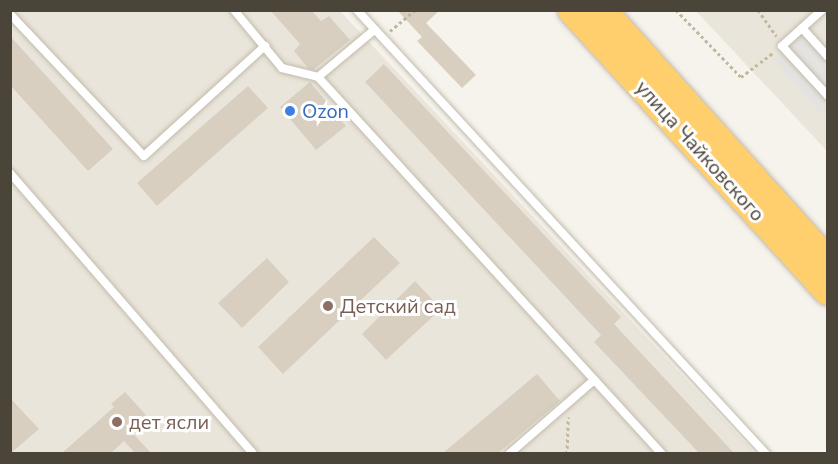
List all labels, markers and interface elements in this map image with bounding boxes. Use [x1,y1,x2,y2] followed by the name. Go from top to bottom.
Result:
[631,76,769,226] street label: улица Чайковского
[302,99,349,123] place label: Ozon
[283,104,297,118] marker: Ozon
[340,294,456,318] place label: Детский сад
[321,299,335,313] marker: Детский сад
[129,410,209,434] place label: дет ясли
[110,415,124,429] marker: дет ясли

